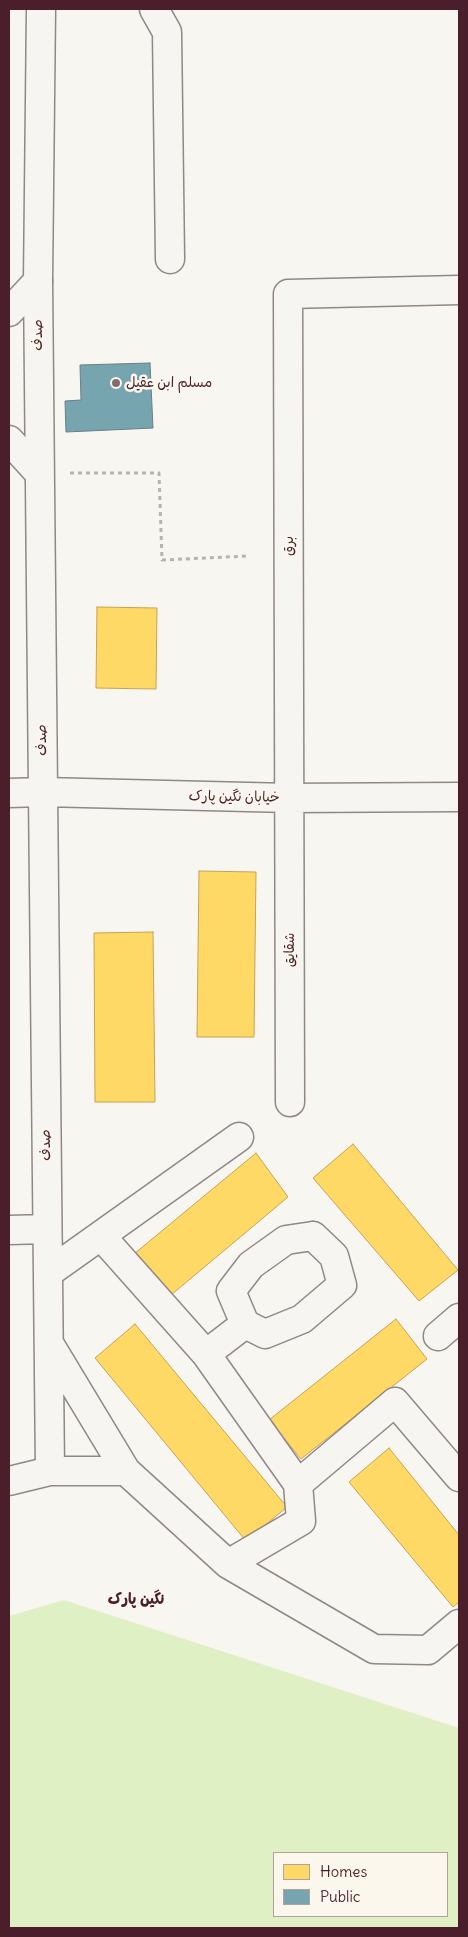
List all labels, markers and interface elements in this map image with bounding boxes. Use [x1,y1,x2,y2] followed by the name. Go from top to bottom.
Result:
[30,319,46,351] street label: صدف
[126,375,212,391] place label: مسلم ابن عقیل
[110,377,122,389] marker: مسلم ابن عقیل
[281,536,297,556] street label: برق
[33,724,51,756] street label: صدف
[188,788,280,806] street label: خیابان نگین پارک
[282,933,298,967] street label: شقایق
[37,1129,55,1161] street label: صدف
[108,1591,164,1609] district label: نگین پارک
[273,1852,448,1917] legend
[320,1862,367,1881] text: Homes
[320,1887,360,1906] text: Public

